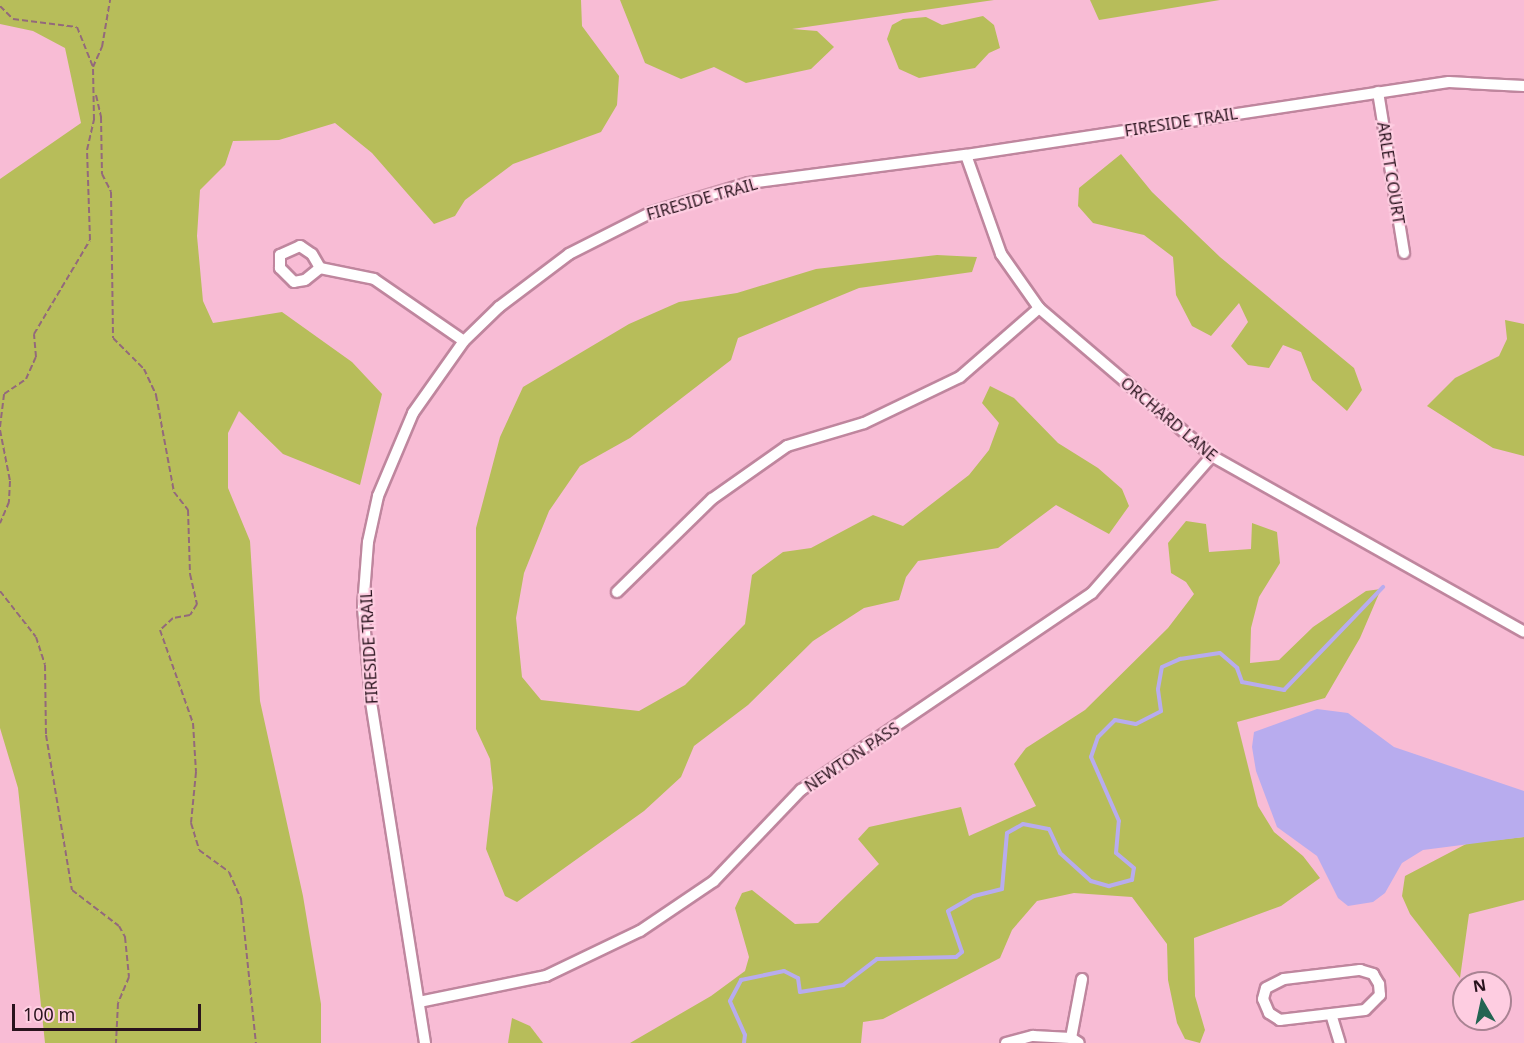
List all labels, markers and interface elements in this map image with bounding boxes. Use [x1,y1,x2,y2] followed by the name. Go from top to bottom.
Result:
[1123,104,1239,140] street label: FIRESIDE TRAIL
[1373,120,1409,226] street label: ARLET COURT
[644,174,760,224] street label: FIRESIDE TRAIL
[1117,373,1221,465] street label: ORCHARD LANE
[356,589,382,705] street label: FIRESIDE TRAIL
[801,718,903,796] street label: NEWTON PASS
[1452,971,1512,1031] north arrow
[1471,973,1488,997] text: N
[15,992,204,1030] scale bar
[23,1002,75,1026] text: 100 m

